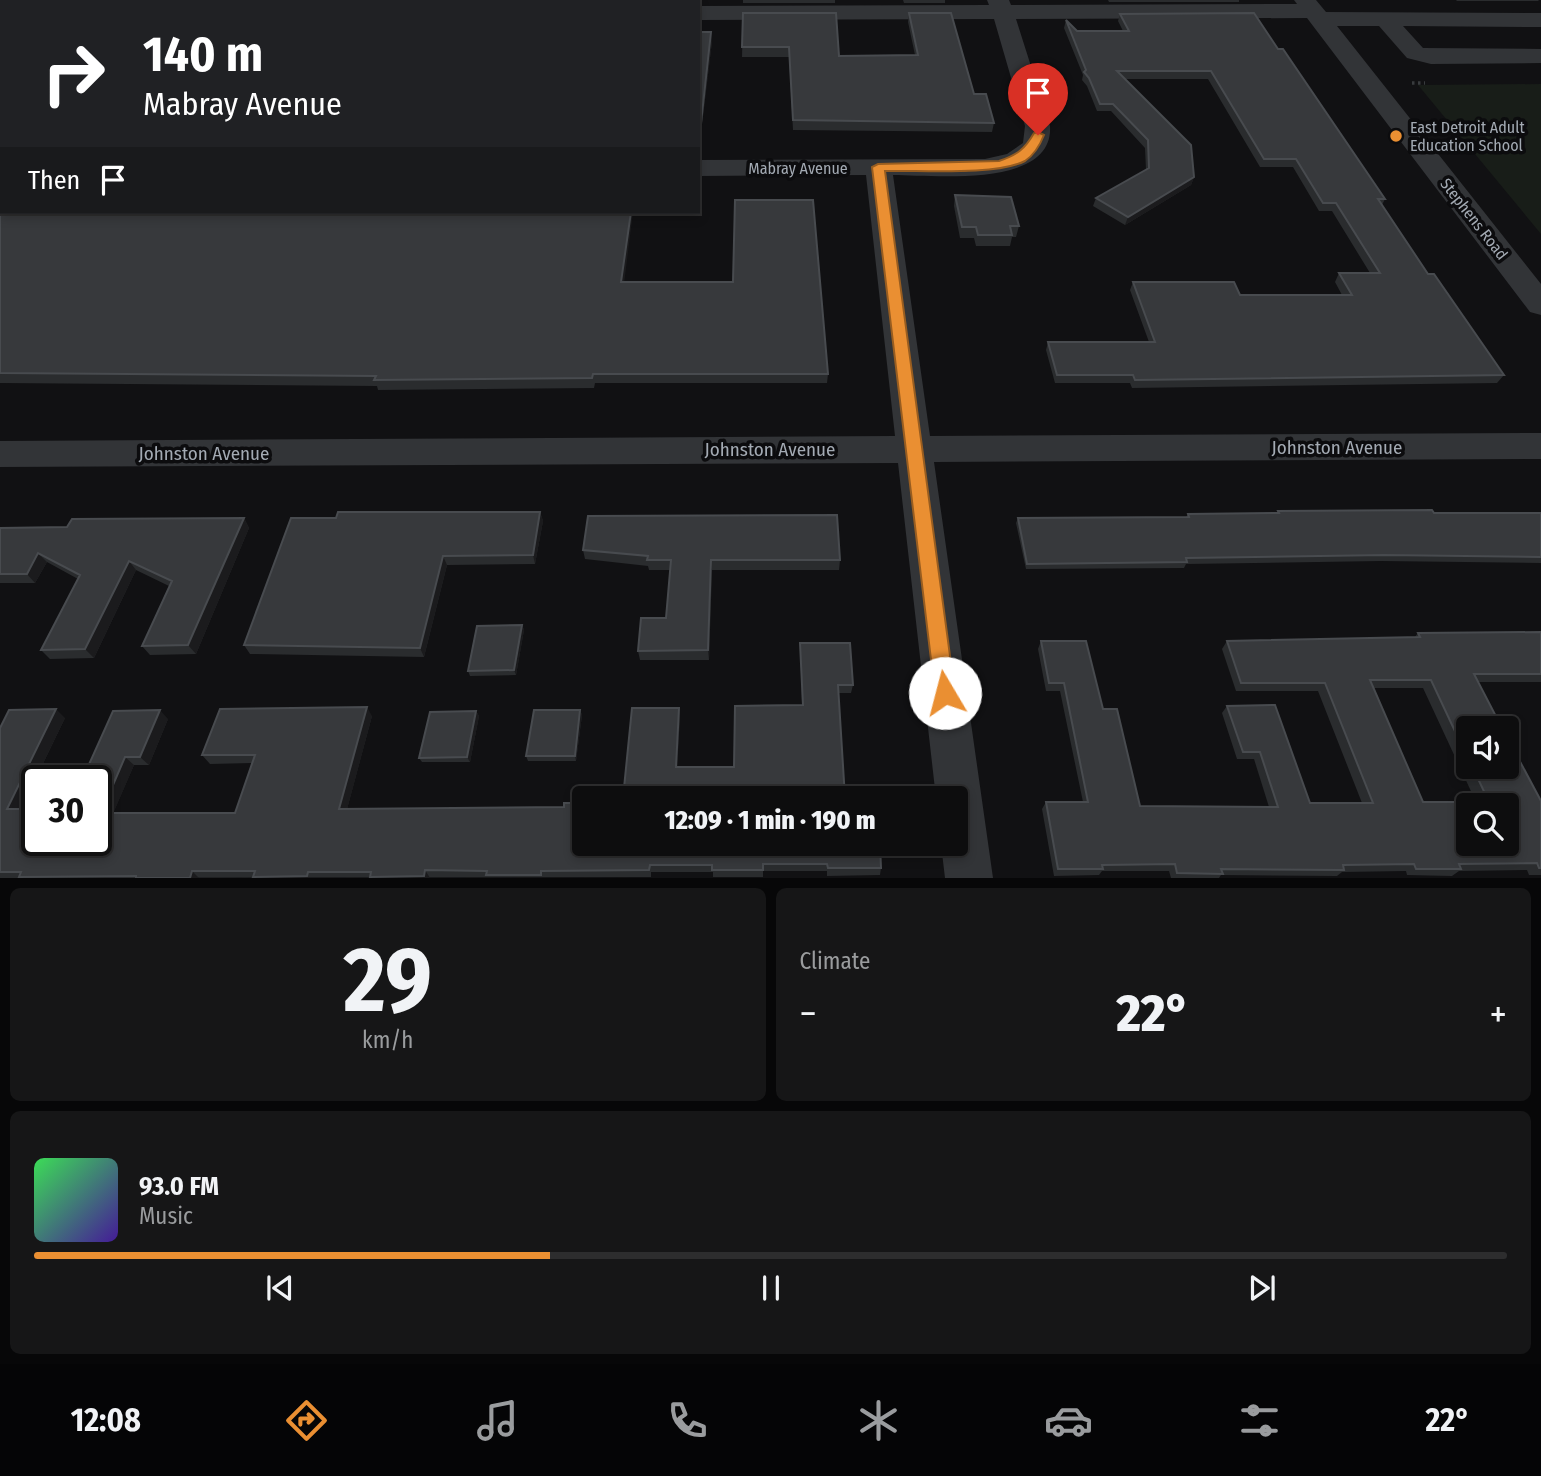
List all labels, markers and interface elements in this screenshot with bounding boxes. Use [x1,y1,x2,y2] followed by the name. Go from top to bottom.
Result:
[143,25,263,84] text: 140 m
[28,28,119,119] icon: right
[1008,63,1068,135] pin
[1019,74,1057,112] icon: arrive
[143,85,342,123] text: Mabray Avenue
[1410,118,1525,155] place label: East Detroit Adult Education School
[1388,128,1404,144] marker: East Detroit Adult Education School
[748,159,848,178] street label: Mabray Avenue
[94,161,132,199] icon: arrive
[28,165,80,196] text: Then
[1436,175,1512,263] street label: Stephens Road
[1272,436,1402,459] street label: Johnston Avenue
[705,438,835,461] street label: Johnston Avenue
[139,442,269,465] street label: Johnston Avenue
[908,656,982,730] position arrow
[1456,716,1519,856] map controls
[1456,716,1519,779] button: sound
[21,765,112,856] speed limit sign: 30
[1456,793,1519,856] button: search
[664,805,876,836] text: 12:09 · 1 min · 190 m
[343,926,432,1035] text: 29
[800,947,870,975] text: Climate
[1117,982,1190,1045] text: 22°
[800,991,817,1037] text: −
[1490,991,1507,1037] text: +
[362,1026,413,1054] text: km/h
[139,1171,219,1202] text: 93.0 FM
[139,1202,193,1230] text: Music
[261,1269,299,1307] icon: previous
[752,1269,790,1307] icon: pause
[1243,1269,1281,1307] icon: next
[282,1396,331,1445] icon: directions
[473,1396,522,1445] icon: music
[663,1396,712,1445] icon: phone
[854,1396,903,1445] icon: climate
[1044,1396,1093,1445] icon: car
[1235,1396,1284,1445] icon: filters
[71,1401,141,1439] text: 12:08
[1426,1401,1470,1439] text: 22°

